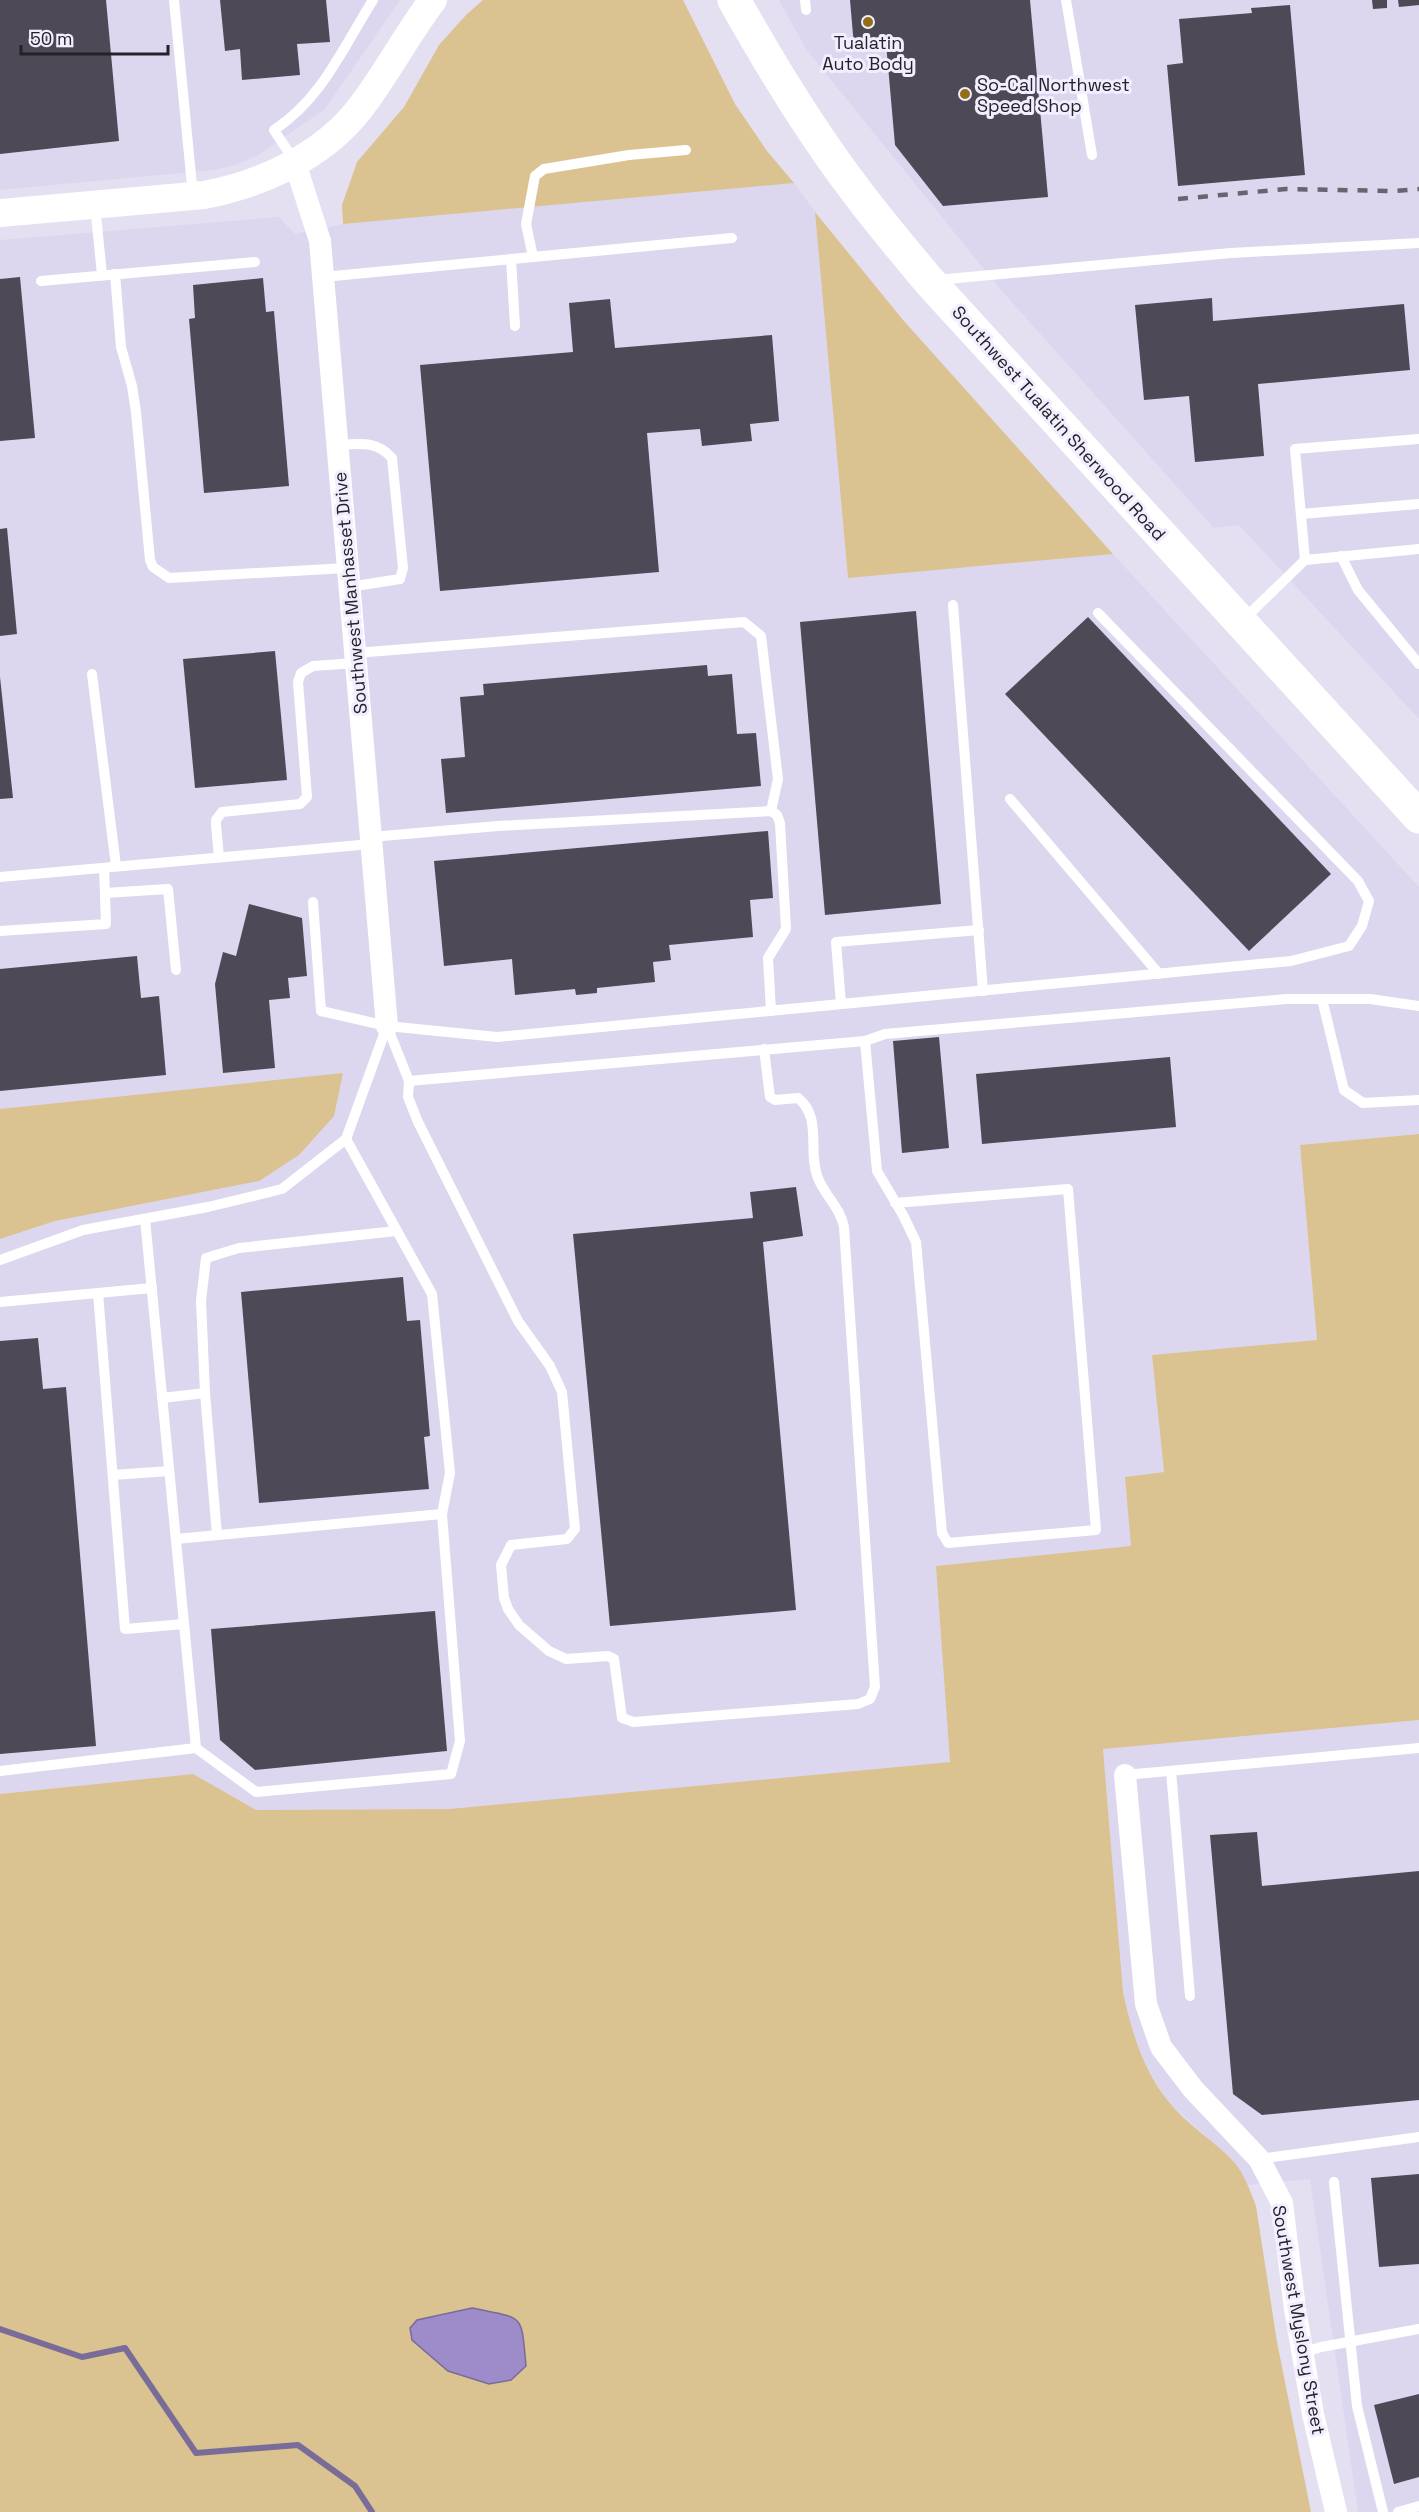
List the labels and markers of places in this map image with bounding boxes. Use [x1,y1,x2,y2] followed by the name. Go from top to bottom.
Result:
[861,15,875,29] marker: Tualatin Auto Body
[822,31,914,75] place label: Tualatin Auto Body
[977,73,1130,117] place label: So-Cal Northwest Speed Shop
[958,87,972,101] marker: So-Cal Northwest Speed Shop

